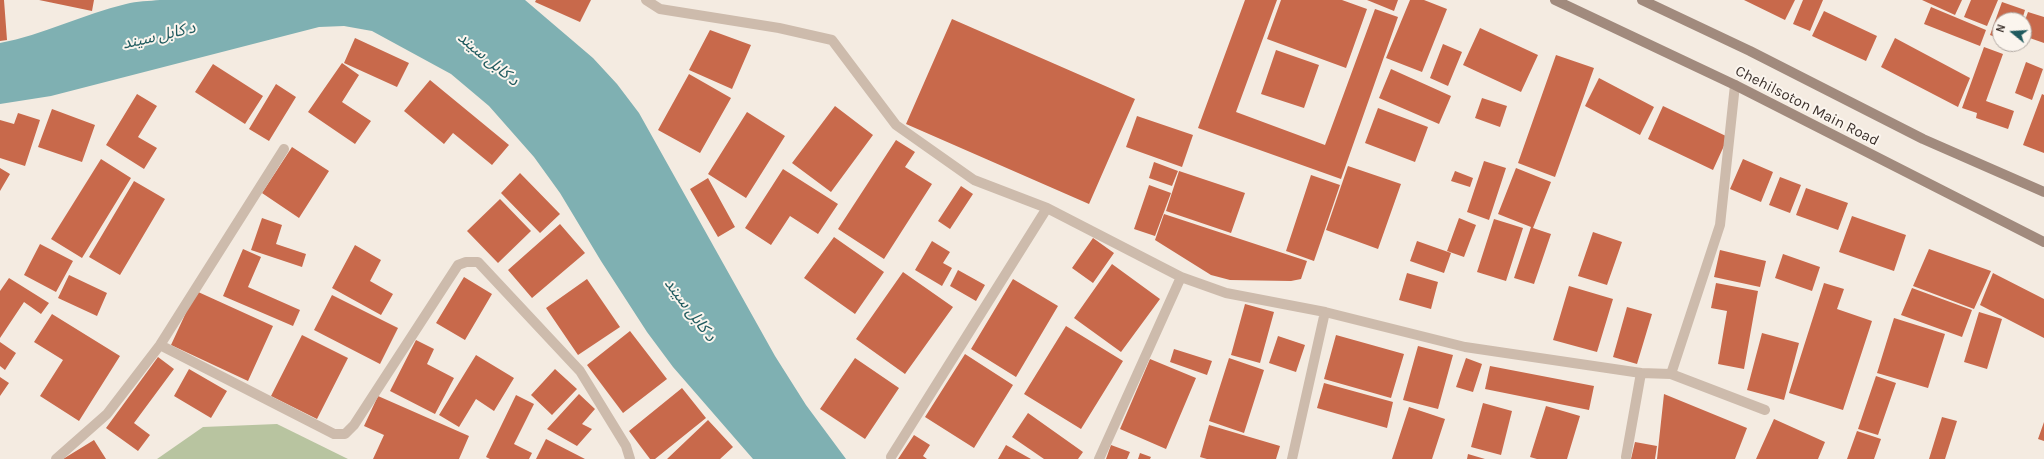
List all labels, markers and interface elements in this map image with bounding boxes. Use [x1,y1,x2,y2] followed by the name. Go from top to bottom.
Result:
[1992,12,2032,52] north arrow
[121,18,197,54] water label: د کابل سيند
[1994,23,2008,34] text: N
[453,28,523,90] water label: د کابل سيند
[1732,62,1882,150] street label: Chehilsoton Main Road
[660,275,720,345] water label: د کابل سيند

